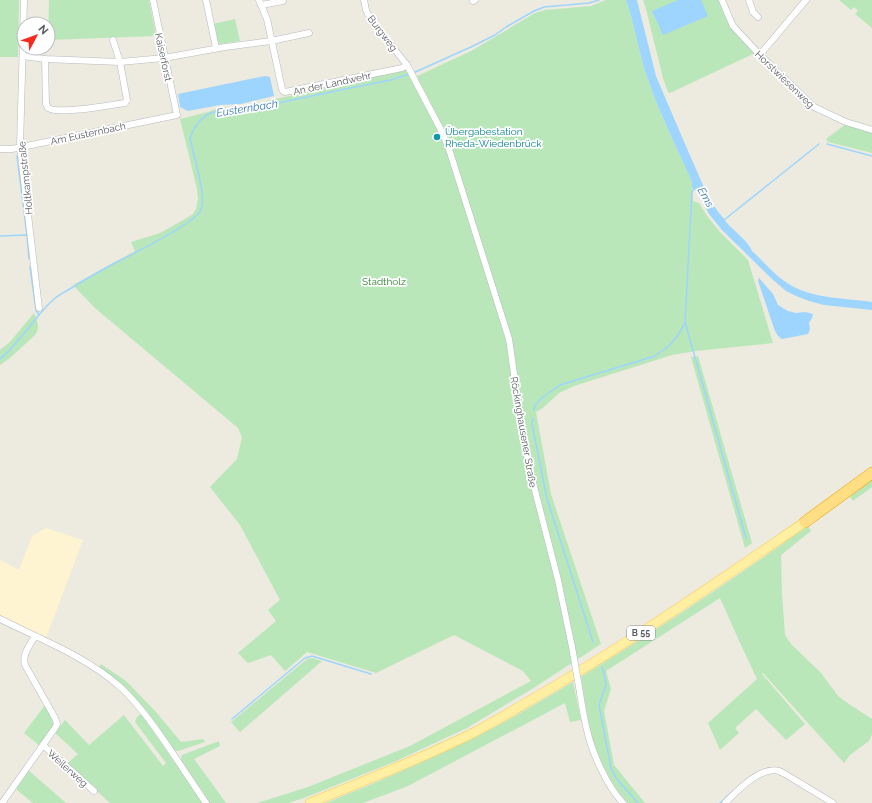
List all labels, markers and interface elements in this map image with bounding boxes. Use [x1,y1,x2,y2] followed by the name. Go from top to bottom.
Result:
[366,13,400,53] street label: Burgweg
[16,16,56,56] north arrow
[36,22,51,37] text: N
[153,32,174,83] street label: Kaiserforst
[753,48,816,110] street label: Horstwiesenweg
[292,70,373,97] street label: An der Landwehr
[215,97,279,120] water label: Eusternbach
[49,120,127,147] street label: Am Eusternbach
[445,126,542,149] place label: Übergabestation Rheda-Wiedenbrück
[432,132,442,142] marker: Übergabestation Rheda-Wiedenbrück
[16,140,35,215] street label: Holtkampstraße
[695,185,716,210] water label: Ems
[362,276,406,287] park label: Stadtholz
[508,376,539,489] street label: Röckinghausener Straße
[627,626,655,640] road number: B 55
[45,748,90,789] street label: Weilerweg

